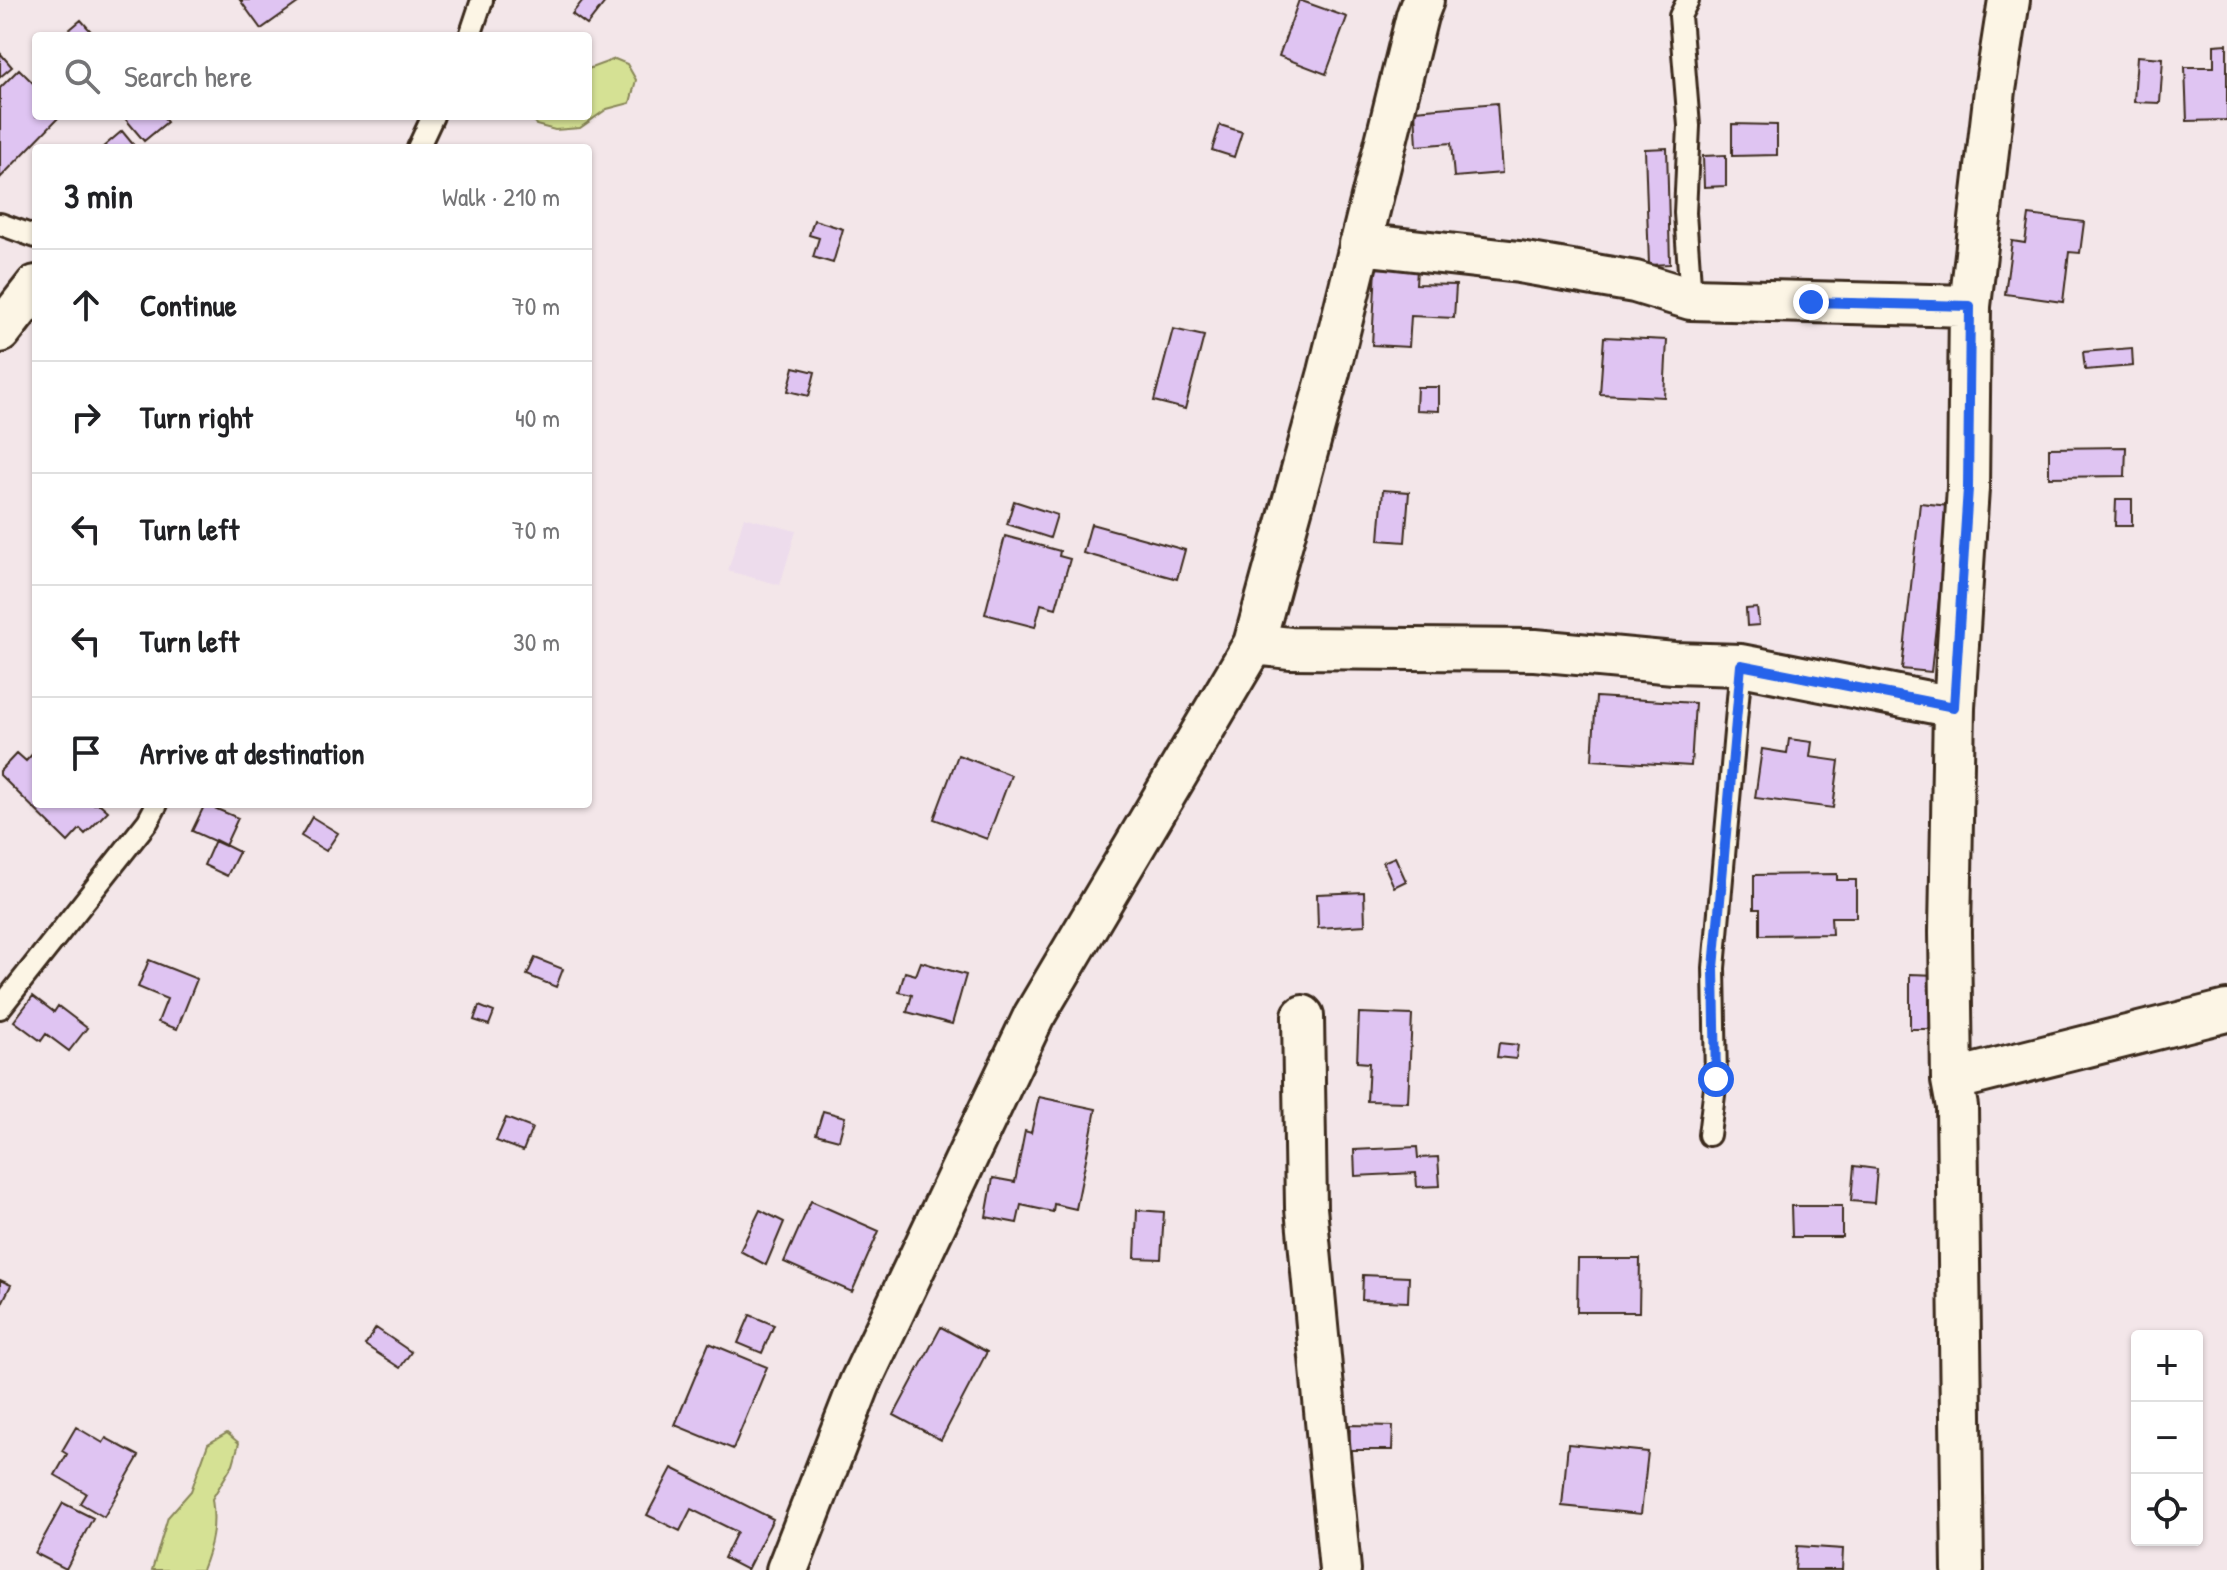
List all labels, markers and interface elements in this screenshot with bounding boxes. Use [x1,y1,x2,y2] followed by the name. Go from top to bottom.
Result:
[32,32,592,120] search box
[60,54,104,98] icon: search
[124,56,252,96] text: Search here
[64,173,133,219] text: 3 min
[442,179,560,214] text: Walk · 210 m
[64,283,108,327] icon: ahead
[1793,284,1829,320] route end
[140,285,237,325] text: Continue
[512,288,560,323] text: 70 m
[64,395,108,439] icon: right
[140,397,253,437] text: Turn right
[515,400,560,435] text: 40 m
[64,507,108,551] icon: left
[140,509,239,549] text: Turn left
[512,512,560,547] text: 70 m
[64,619,108,663] icon: left
[140,621,239,661] text: Turn left
[513,624,560,659] text: 30 m
[64,731,108,775] icon: arrive
[140,733,365,773] text: Arrive at destination
[1698,1061,1734,1097] route start
[2131,1330,2203,1546] map controls
[2131,1330,2203,1402] button: +
[2131,1402,2203,1474] button: −
[2131,1474,2203,1546] button: locate

